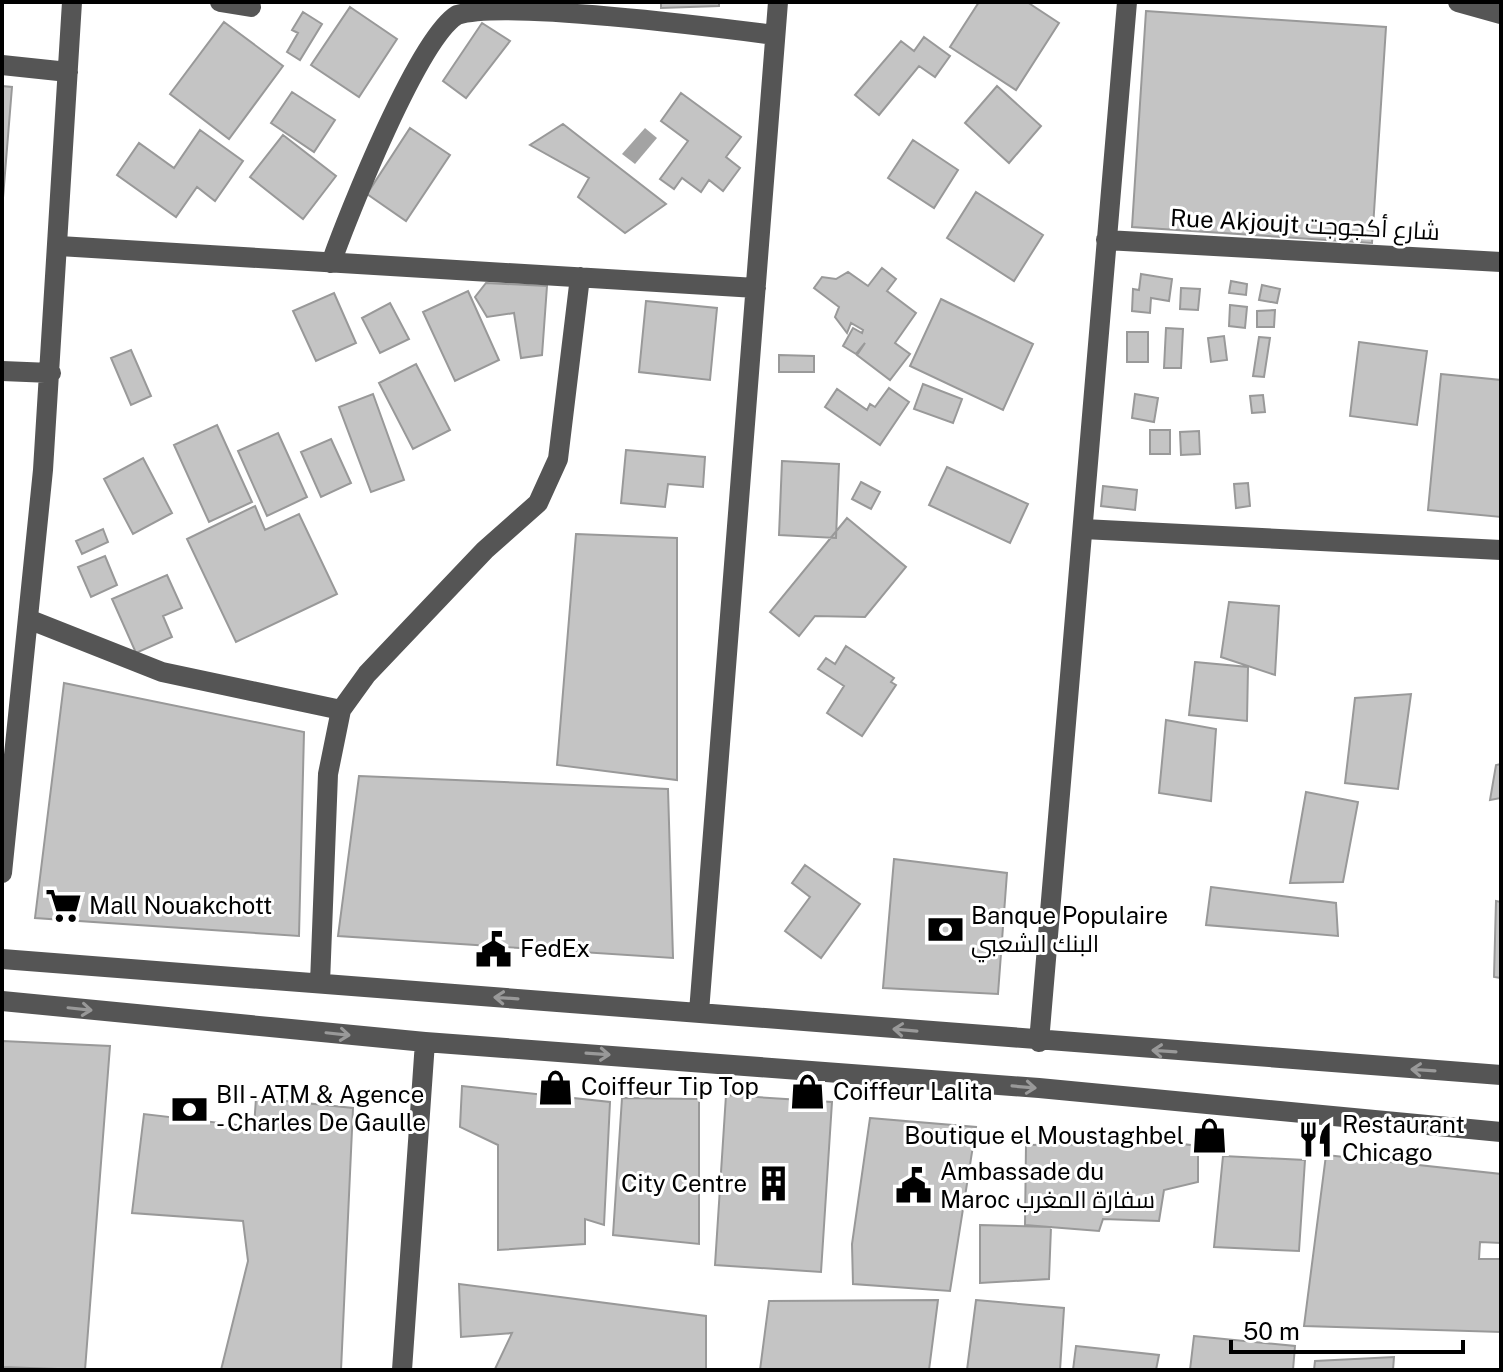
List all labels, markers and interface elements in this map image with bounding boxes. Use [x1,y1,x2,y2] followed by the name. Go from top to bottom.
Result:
[1169,202,1441,248] street label: Rue Akjoujt شارع أكجوجت
[44,887,82,925] supermarket icon: Mall Nouakchott
[89,891,272,919] place label: Mall Nouakchott
[971,901,1168,963] place label: Banque Populaire البنك الشعبي
[926,911,964,949] bank icon: Banque Populaire البنك الشعبي
[475,930,513,968] public building icon: FedEx
[520,934,590,962] place label: FedEx
[493,990,520,1005] one-way arrow
[66,1002,93,1017] one-way arrow
[892,1022,919,1037] one-way arrow
[324,1027,351,1042] one-way arrow
[1151,1043,1178,1058] one-way arrow
[584,1047,611,1062] one-way arrow
[1410,1062,1437,1077] one-way arrow
[536,1068,574,1106] shop icon: Coiffeur Tip Top
[581,1072,759,1100] place label: Coiffeur Tip Top
[788,1073,826,1111] shop icon: Coiffeur Lalita
[833,1077,992,1105] place label: Coiffeur Lalita
[216,1080,426,1136] place label: BII - ATM & Agence - Charles De Gaulle
[1010,1080,1037,1095] one-way arrow
[171,1090,209,1128] bank icon: BII - ATM & Agence - Charles De Gaulle
[1342,1110,1465,1166] place label: Restaurant Chicago
[1191,1117,1229,1155] shop icon: Boutique el Moustaghbel
[1297,1120,1335,1158] restaurant icon: Restaurant Chicago
[904,1121,1184,1149] place label: Boutique el Moustaghbel
[940,1157,1155,1213] place label: Ambassade du Maroc سفارة المغرب
[754,1165,792,1203] building icon: City Centre
[895,1167,933,1205] public building icon: Ambassade du Maroc سفارة المغرب
[621,1169,747,1197] place label: City Centre
[1231,1304,1463,1354] scale bar
[1243,1317,1300,1345] text: 50 m

